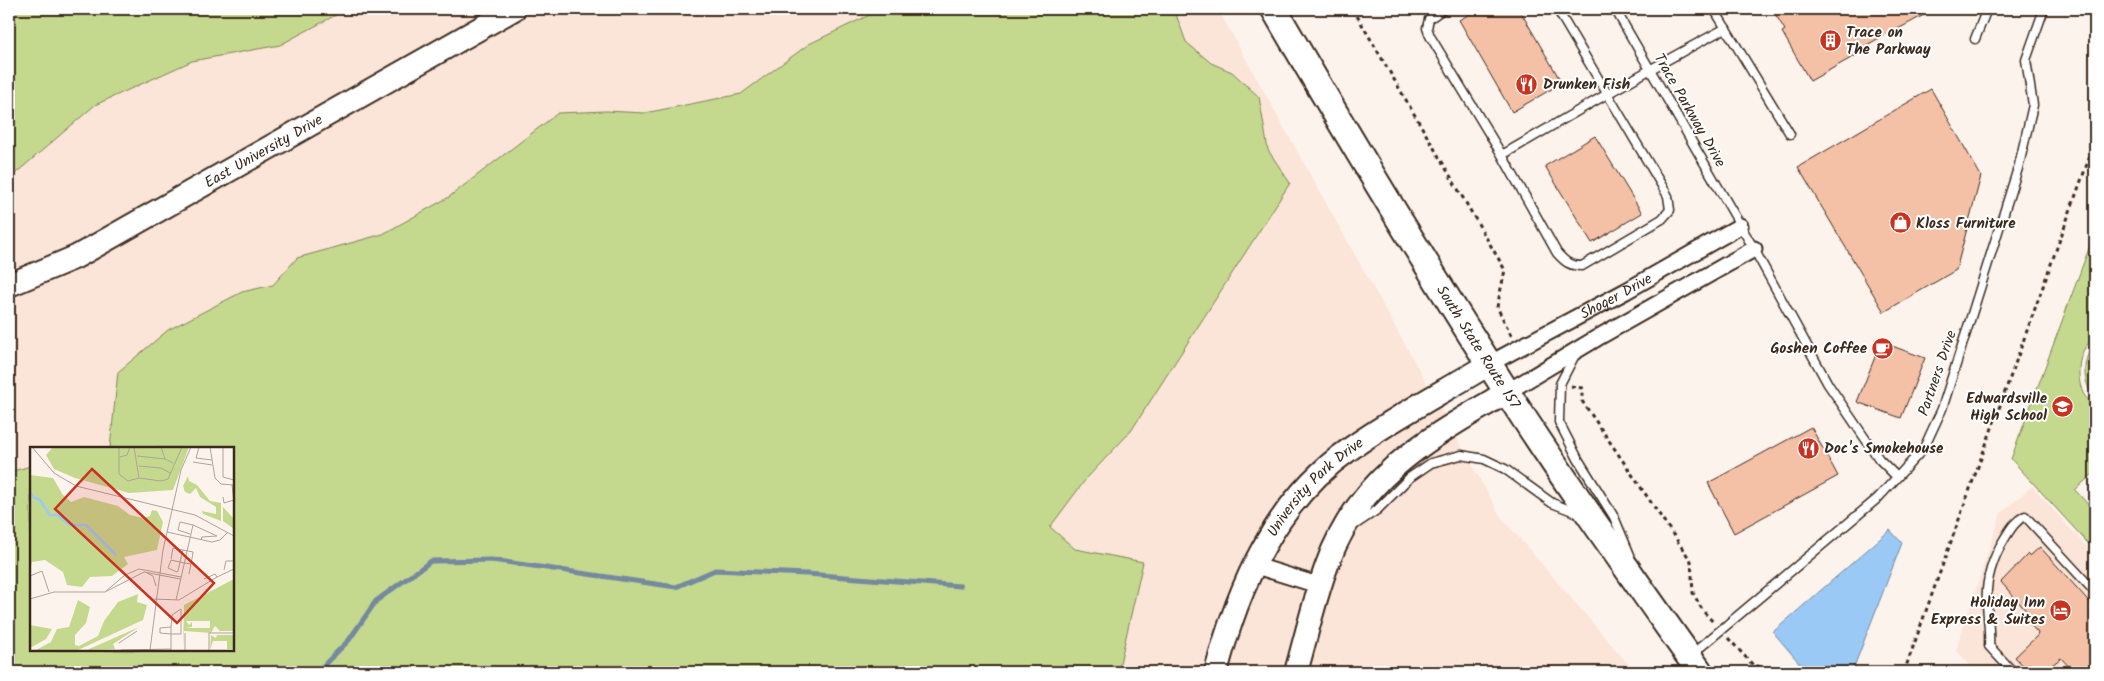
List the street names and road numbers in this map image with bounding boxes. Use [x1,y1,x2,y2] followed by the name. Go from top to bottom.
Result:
[1647,49,1732,172] street label: Trace Parkway Drive
[200,108,328,195] street label: East University Drive
[1576,267,1657,326] street label: Shoger Drive
[1429,281,1526,415] street label: South State Route 157
[1912,327,1964,419] street label: Partners Drive
[1261,432,1369,542] street label: University Park Drive

